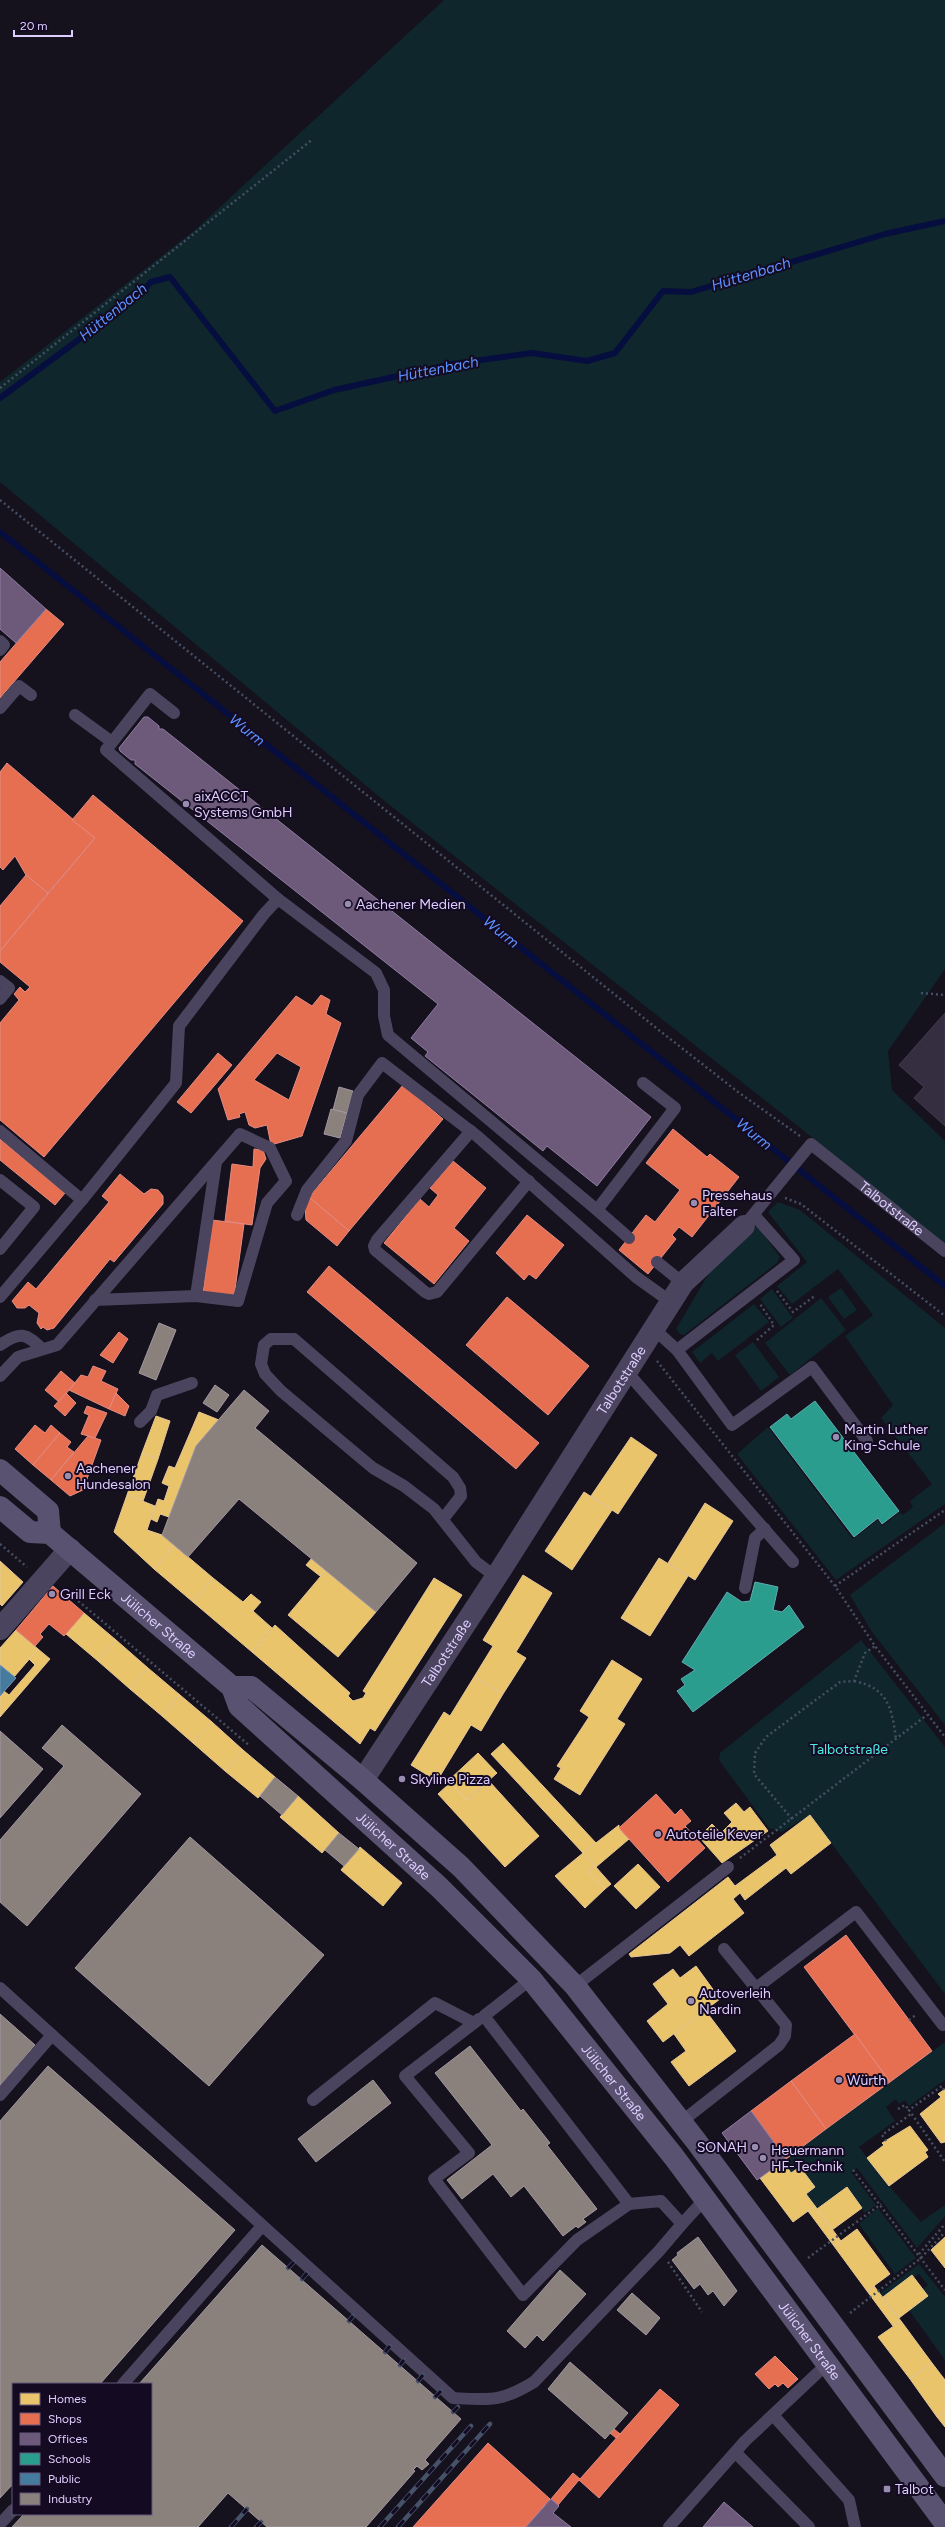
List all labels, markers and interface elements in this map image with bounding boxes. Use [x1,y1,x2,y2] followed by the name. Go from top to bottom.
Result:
[14,12,72,38] scale bar
[20,19,48,33] text: 20 m
[709,253,793,295] water label: Hüttenbach
[75,279,151,345] water label: Hüttenbach
[396,352,480,386] water label: Hüttenbach
[226,710,269,750] water label: Wurm
[194,788,293,821] place label: aixACCT Systems GmbH
[181,799,191,809] marker: aixACCT Systems GmbH
[356,896,466,913] place label: Aachener Medien
[343,899,353,909] marker: Aachener Medien
[480,912,523,952] water label: Wurm
[733,1114,776,1154] water label: Wurm
[856,1177,928,1240] street label: Talbotstraße
[702,1187,772,1220] place label: Pressehaus Falter
[689,1198,699,1208] marker: Pressehaus Falter
[593,1342,650,1418] street label: Talbotstraße
[844,1421,928,1454] place label: Martin Luther King-Schule
[831,1432,841,1442] marker: Martin Luther King-Schule
[76,1460,151,1493] place label: Aachener Hundesalon
[63,1471,73,1481] marker: Aachener Hundesalon
[60,1586,111,1603] place label: Grill Eck
[118,1588,201,1662] street label: Jülicher Straße
[47,1589,57,1599] marker: Grill Eck
[418,1615,475,1690] street label: Talbotstraße
[810,1741,888,1758] park label: Talbotstraße
[410,1771,490,1788] place label: Skyline Pizza
[397,1774,407,1784] marker: Skyline Pizza
[353,1808,434,1884] street label: Jülicher Straße
[666,1826,763,1843] place label: Autoteile Kever
[653,1829,663,1839] marker: Autoteile Kever
[699,1985,771,2018] place label: Autoverleih Nardin
[686,1996,696,2006] marker: Autoverleih Nardin
[578,2040,650,2124] street label: Jülicher Straße
[847,2072,886,2089] place label: Würth
[834,2075,844,2085] marker: Würth
[697,2139,747,2156] place label: SONAH
[750,2142,760,2152] marker: SONAH
[771,2142,844,2175] place label: Heuermann HF-Technik
[758,2153,768,2163] marker: Heuermann HF-Technik
[775,2297,845,2383] street label: Jülicher Straße
[12,2383,152,2515] legend
[48,2392,87,2406] text: Homes
[48,2412,82,2426] text: Shops
[48,2432,88,2446] text: Offices
[48,2452,91,2466] text: Schools
[48,2472,81,2486] text: Public
[895,2481,934,2498] place label: Talbot
[882,2484,892,2494] marker: Talbot
[48,2492,93,2506] text: Industry

